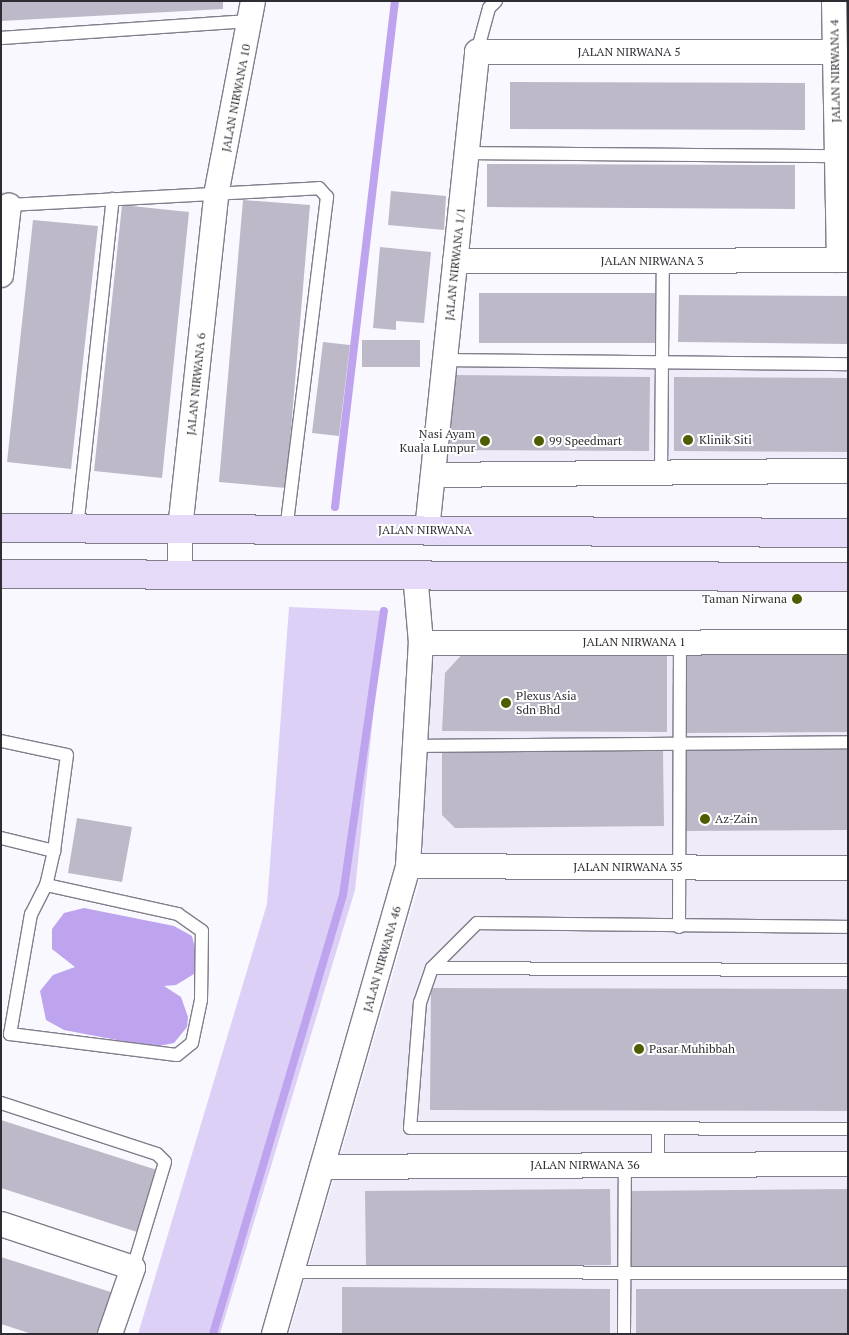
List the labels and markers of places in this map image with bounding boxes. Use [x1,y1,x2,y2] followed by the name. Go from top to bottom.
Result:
[400,427,475,455] place label: Nasi Ayam Kuala Lumpur
[681,433,695,447] marker: Klinik Siti
[699,433,752,447] place label: Klinik Siti
[549,434,622,448] place label: 99 Speedmart
[479,435,491,447] marker: Nasi Ayam Kuala Lumpur
[533,435,545,447] marker: 99 Speedmart
[702,592,787,606] place label: Taman Nirwana
[791,593,803,605] marker: Taman Nirwana
[516,689,577,717] place label: Plexus Asia Sdn Bhd
[500,697,512,709] marker: Plexus Asia Sdn Bhd
[715,812,758,826] place label: Az-Zain
[699,813,711,825] marker: Az-Zain
[649,1042,735,1056] place label: Pasar Muhibbah
[633,1043,645,1055] marker: Pasar Muhibbah

